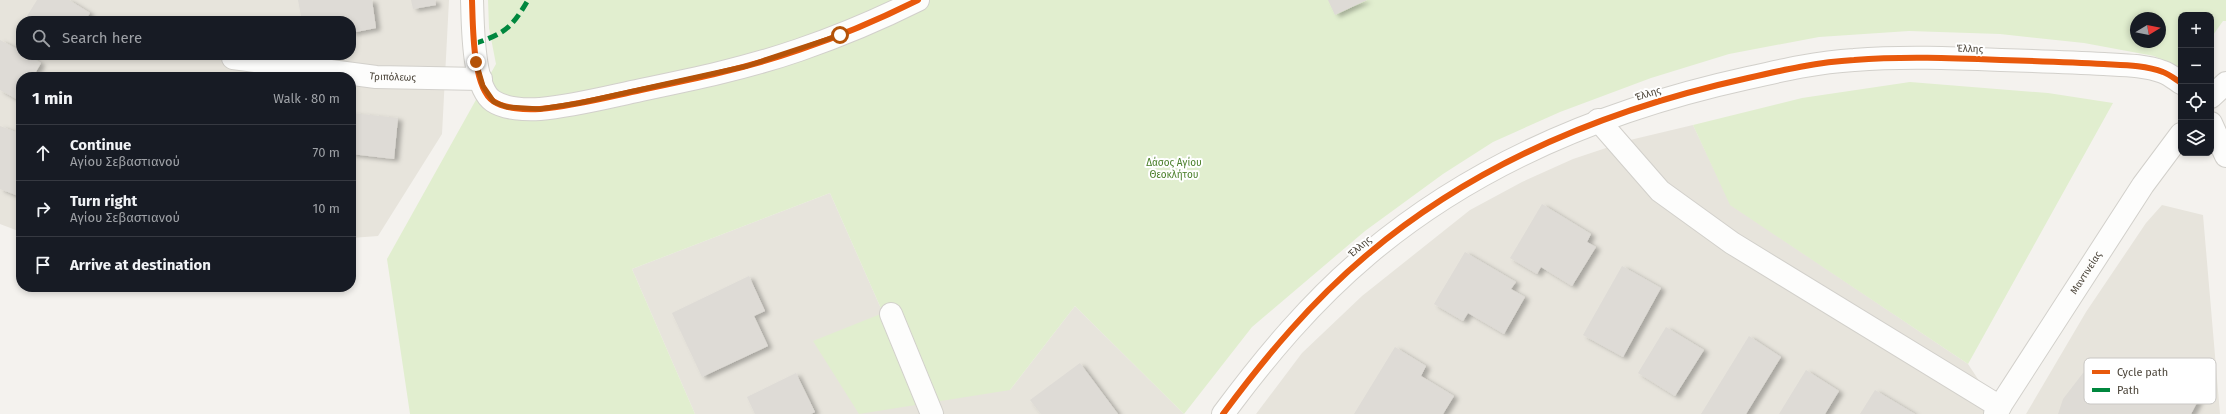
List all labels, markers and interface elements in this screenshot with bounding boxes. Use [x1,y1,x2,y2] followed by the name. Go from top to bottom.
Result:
[2130,12,2166,48] north arrow
[2178,12,2214,156] map controls
[2178,12,2214,48] button: +
[16,16,356,60] search box
[831,26,849,44] route start
[30,27,52,49] icon: search
[62,29,142,47] text: Search here
[1957,43,1984,55] street label: Έλλης
[2178,48,2214,84] button: −
[467,53,485,71] route end
[369,70,417,84] street label: Τριπόλεως
[1634,84,1663,104] street label: Έλλης
[2178,84,2214,120] button: locate
[32,88,73,109] text: 1 min
[273,91,340,106] text: Walk · 80 m
[2178,120,2214,156] button: layers
[70,136,131,154] text: Continue
[32,142,54,164] icon: ahead
[313,145,340,160] text: 70 m
[70,154,180,169] text: Αγίου Σεβαστιανού
[1146,156,1202,181] park label: Δάσος Αγίου Θεοκλήτου
[70,192,137,210] text: Turn right
[32,198,54,220] icon: right
[313,201,340,216] text: 10 m
[70,210,180,225] text: Αγίου Σεβαστιανού
[1346,234,1374,260] street label: Έλλης
[2068,249,2105,297] street label: Μαντινείας
[32,254,54,276] icon: arrive
[70,256,211,274] text: Arrive at destination
[2084,358,2216,404] legend
[2117,366,2168,379] text: Cycle path
[2117,384,2139,397] text: Path

